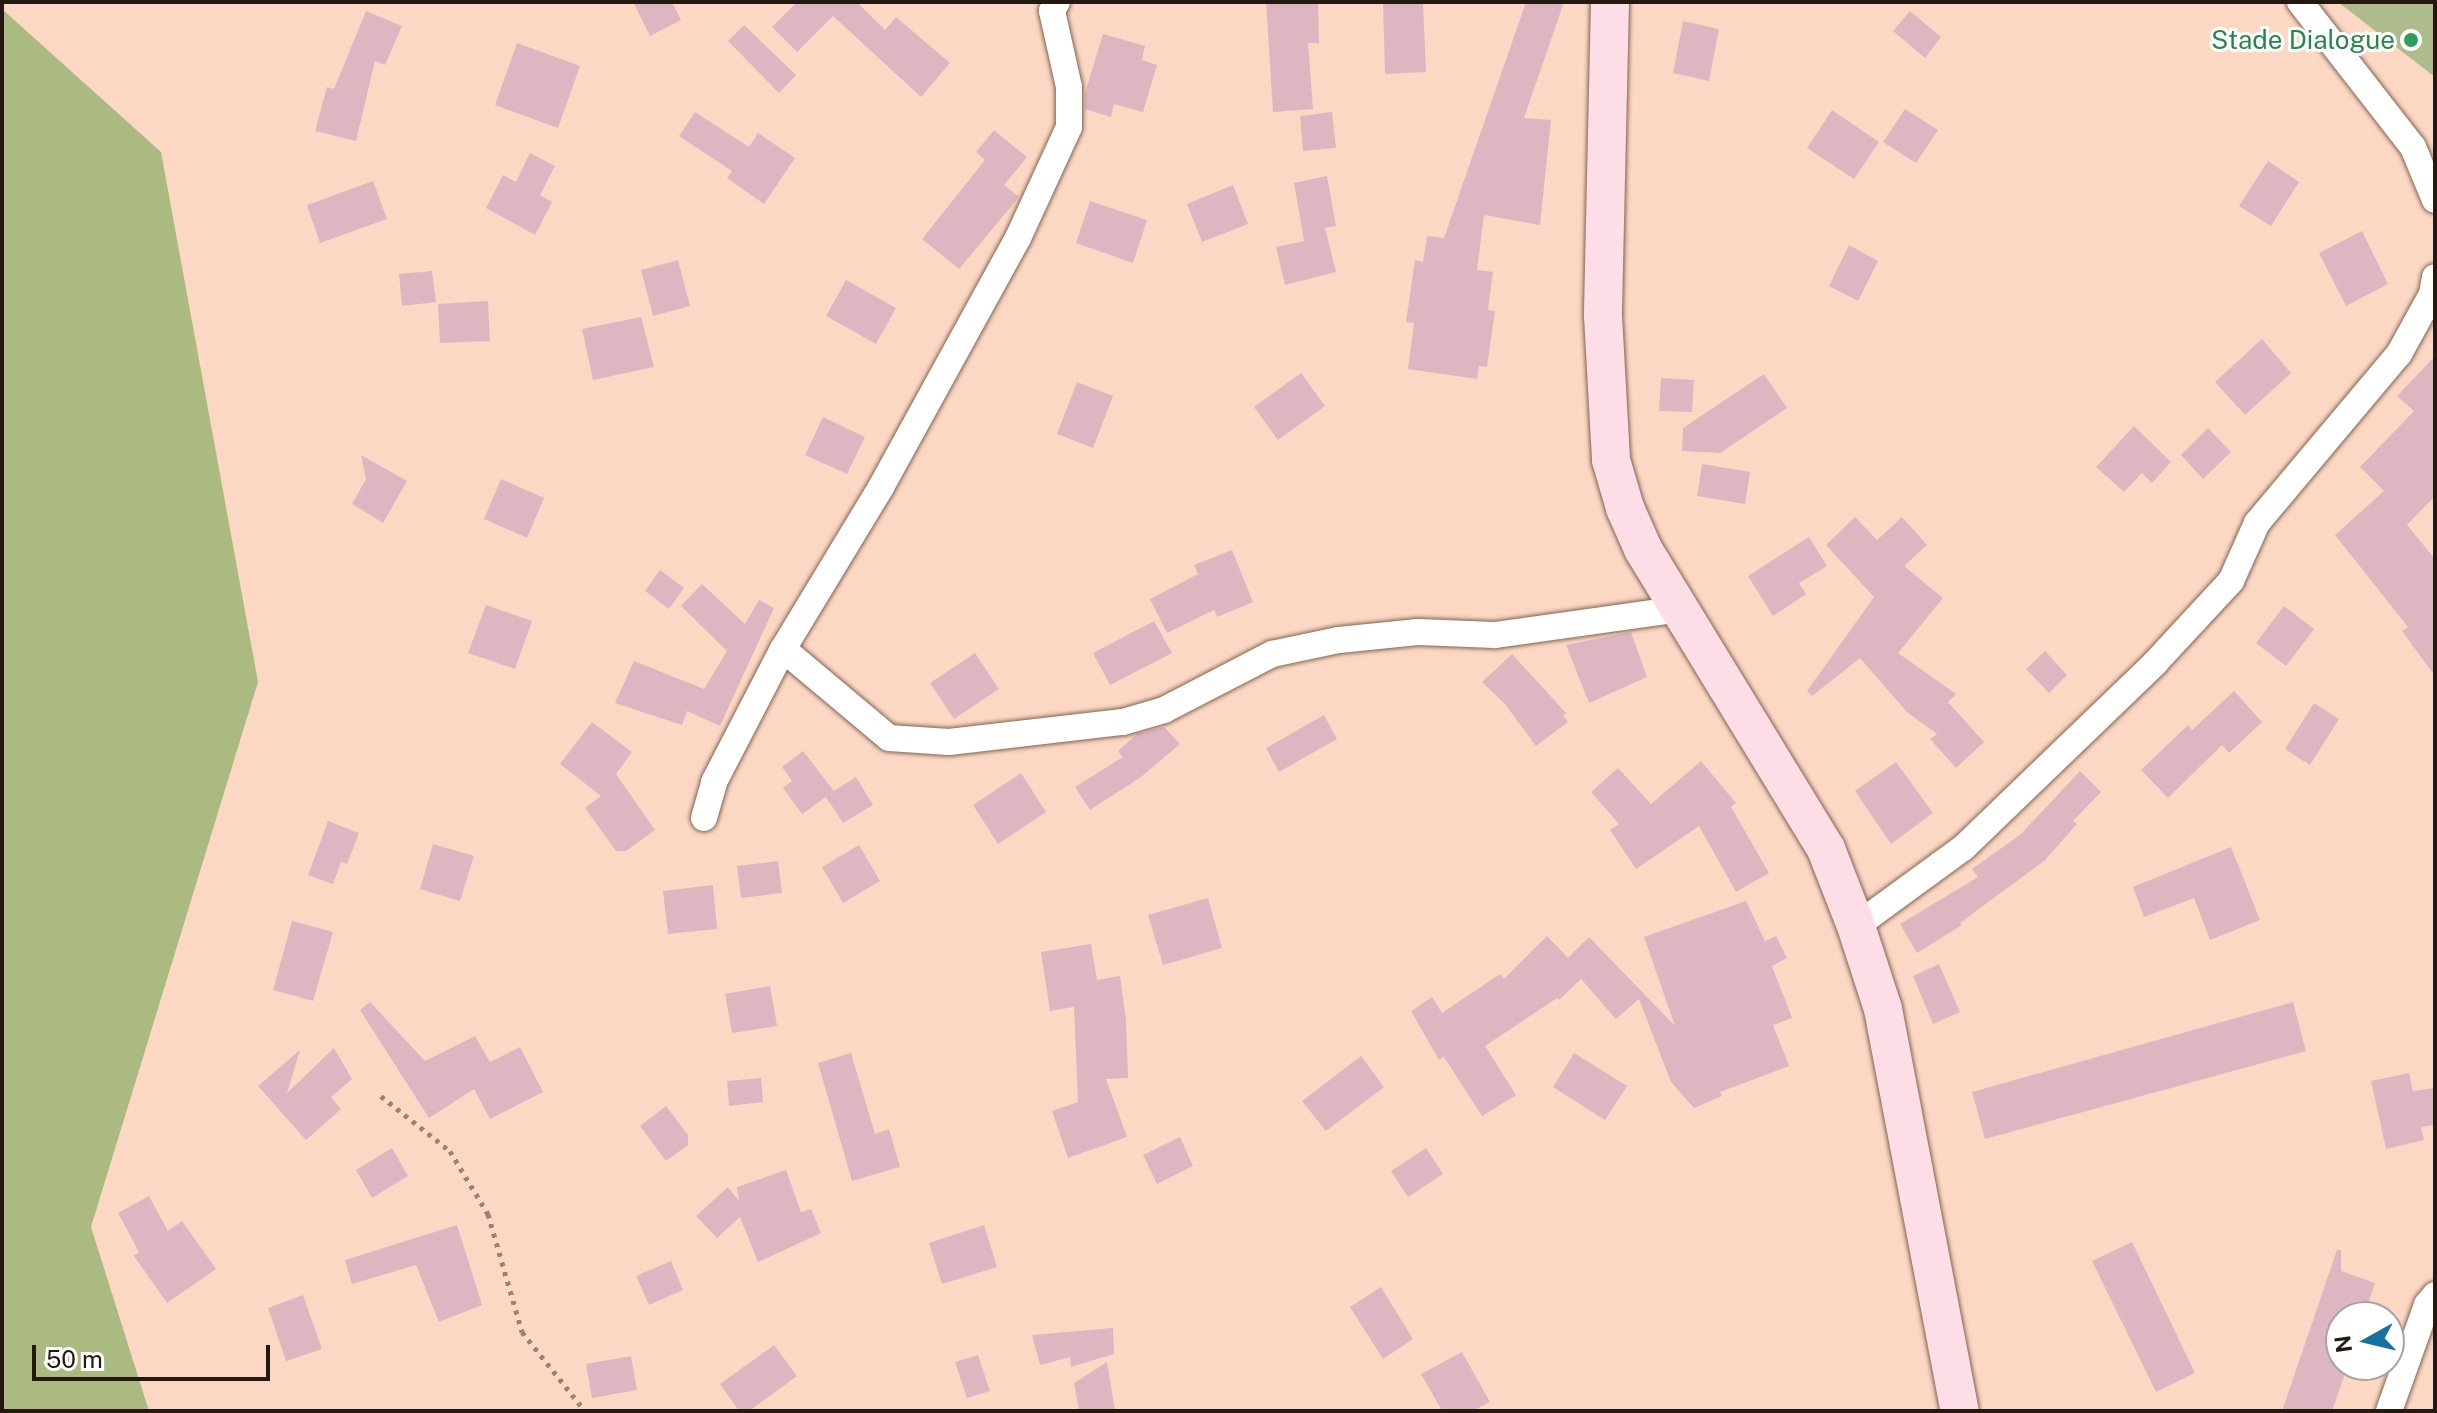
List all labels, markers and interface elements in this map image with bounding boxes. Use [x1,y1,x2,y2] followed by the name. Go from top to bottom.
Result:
[2211,24,2395,56] place label: Stade Dialogue
[2402,31,2420,49] marker: Stade Dialogue
[2325,1301,2405,1381] north arrow
[36,1329,274,1379] scale bar
[2329,1334,2357,1354] text: N
[46,1345,103,1373] text: 50 m

